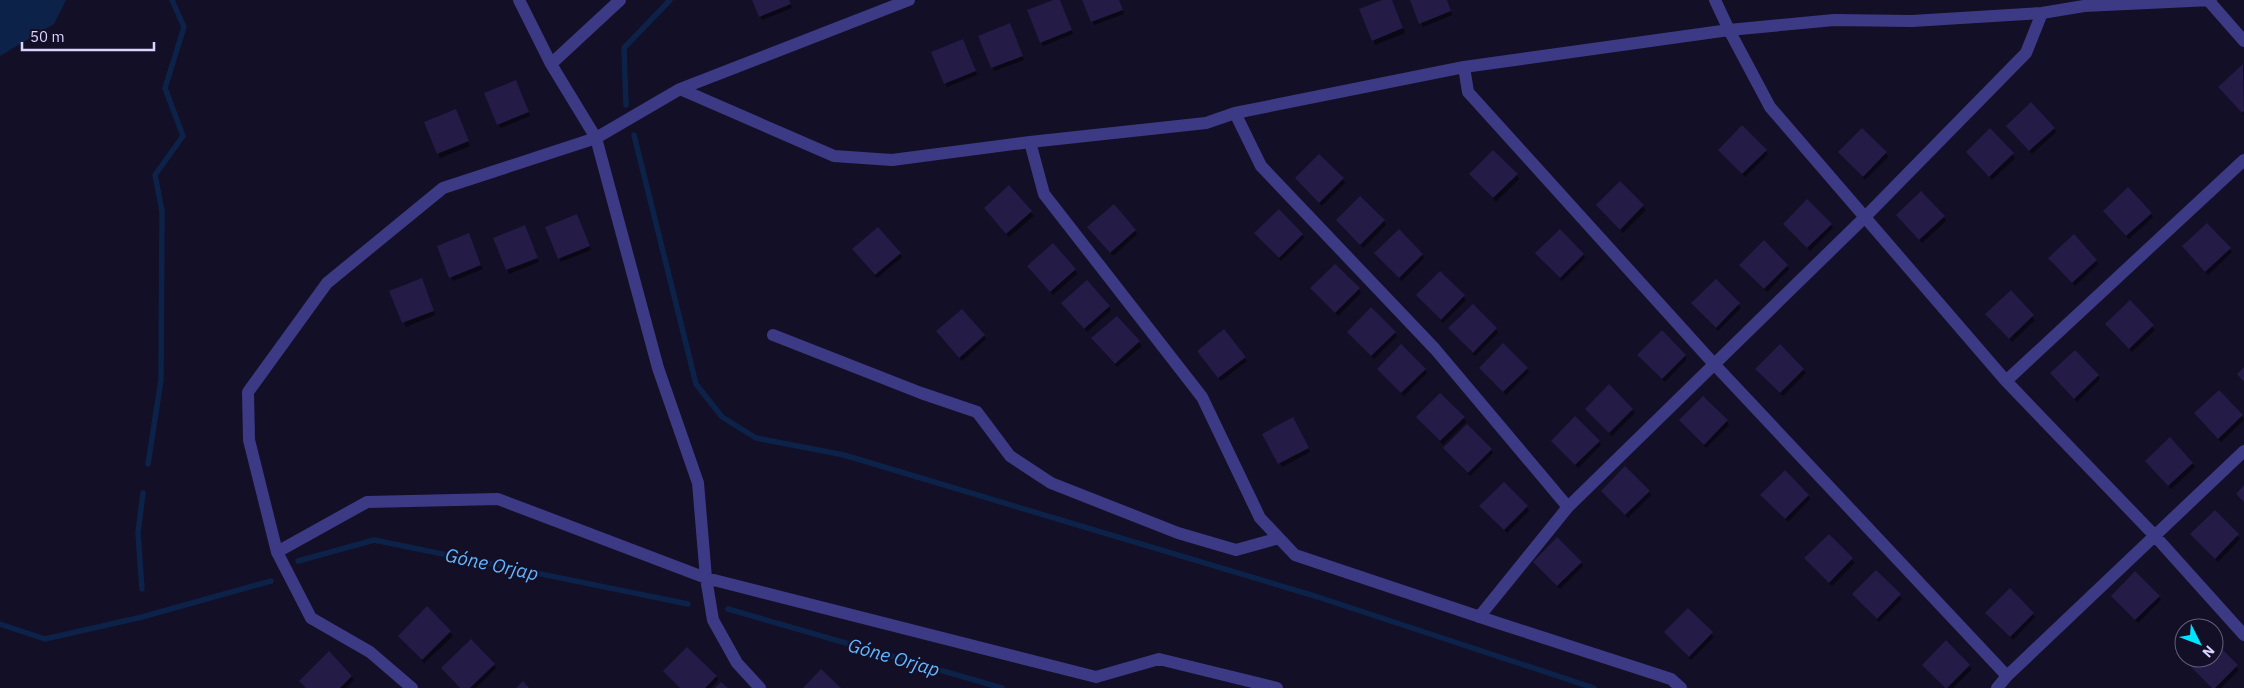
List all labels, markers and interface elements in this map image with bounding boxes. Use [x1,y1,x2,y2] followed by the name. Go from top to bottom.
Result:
[22,20,155,52] scale bar
[30,27,65,46] text: 50 m
[443,542,541,586] water label: Góne Orjap
[2174,618,2224,668] north arrow
[845,632,943,682] water label: Góne Orjap
[2199,642,2219,661] text: N

